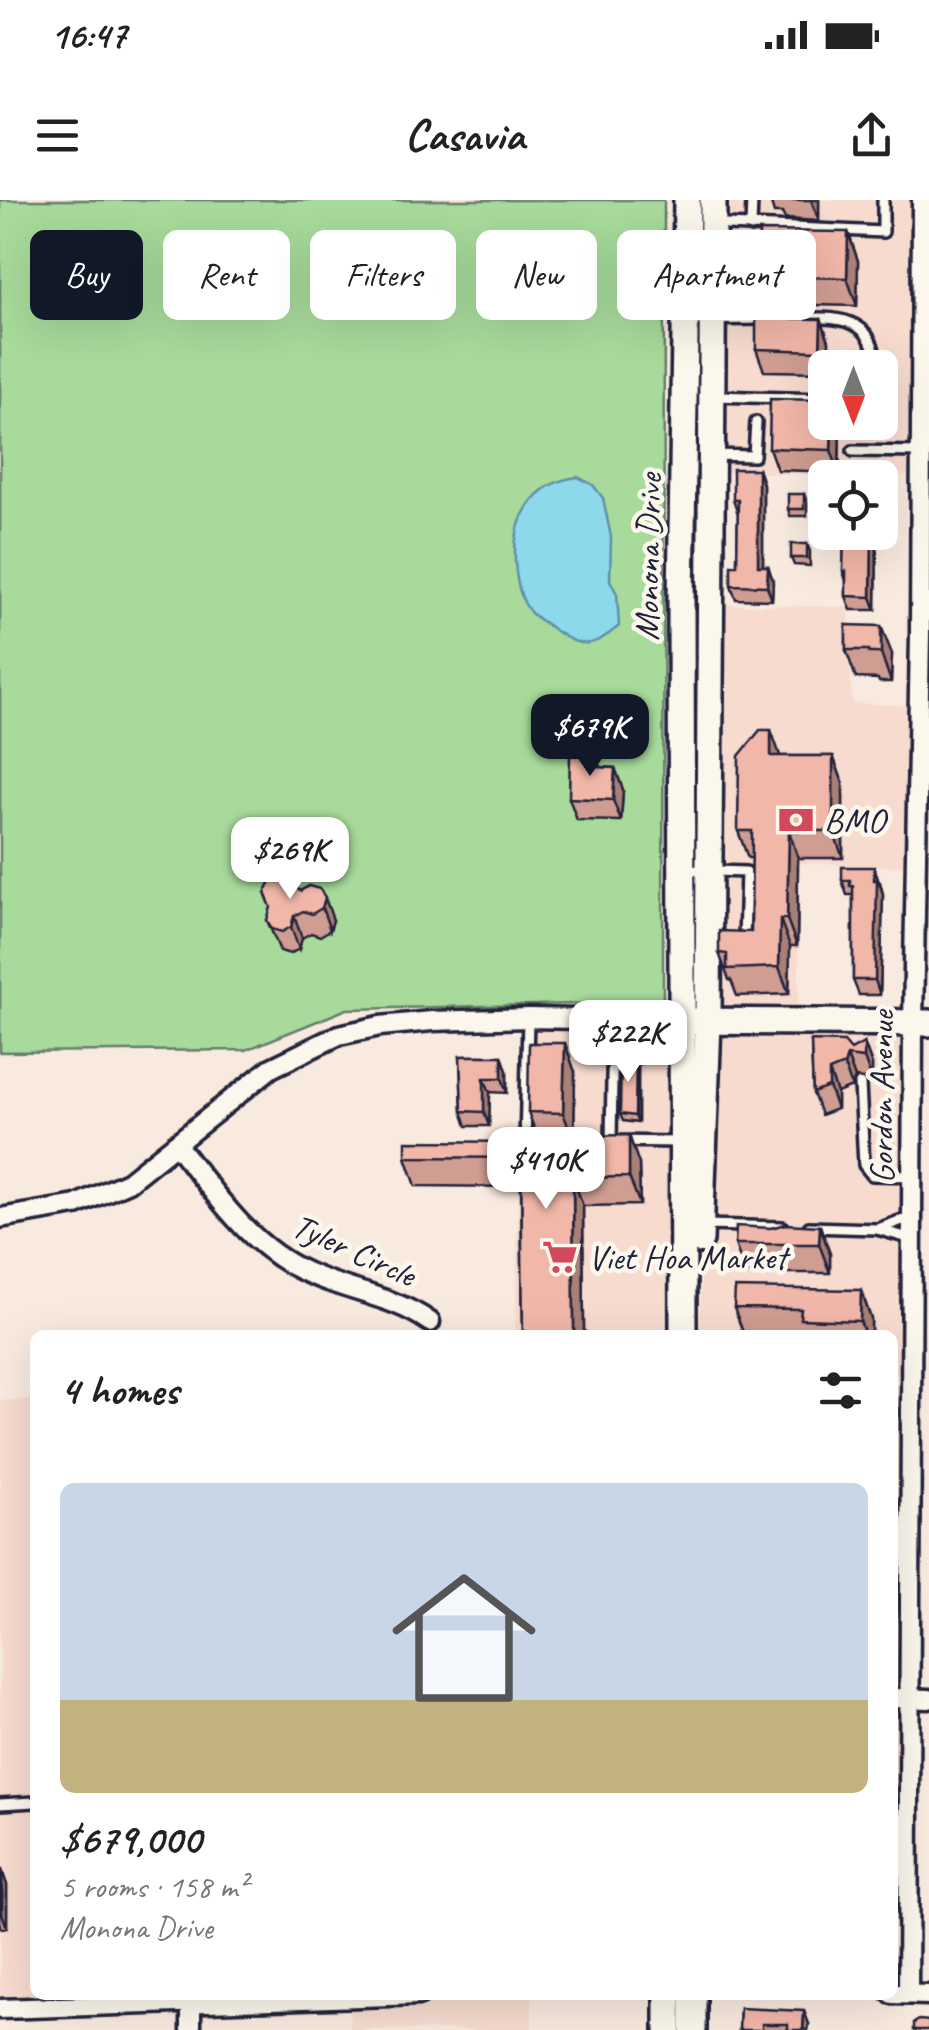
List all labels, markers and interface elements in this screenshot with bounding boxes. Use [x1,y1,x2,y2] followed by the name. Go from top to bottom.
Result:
[50,12,127,59] text: 16:47
[405,107,524,164] text: Casavia
[30,108,85,163] icon: menu
[844,108,899,163] icon: share
[30,230,143,320] chip: Buy
[163,230,290,320] chip: Rent
[310,230,456,320] chip: Filters
[476,230,597,320] chip: New
[617,230,816,320] chip: Apartment
[808,350,898,440] north arrow
[808,350,898,550] map controls
[808,460,898,550] button: locate
[624,471,672,641] street label: Monona Drive
[520,694,660,779] pin: $679K
[553,706,627,747] text: $679K
[824,798,888,843] place label: BMO
[777,801,815,839] bank icon: BMO
[220,817,360,902] pin: $269K
[253,829,327,870] text: $269K
[558,1000,698,1085] pin: $222K
[859,1008,904,1183] street label: Gordon Avenue
[591,1012,665,1053] text: $222K
[476,1127,616,1212] pin: $410K
[509,1139,583,1180] text: $410K
[285,1203,425,1298] street label: Tyler Circle
[588,1235,791,1280] place label: Viet Hoa Market
[541,1238,579,1276] supermarket icon: Viet Hoa Market
[813,1363,868,1418] icon: filters
[60,1364,179,1417] text: 4 homes
[374,1548,554,1728] icon: home
[60,1813,201,1866] text: $679,000
[60,1866,247,1907] text: 5 rooms · 158 m²
[60,1907,213,1948] text: Monona Drive

